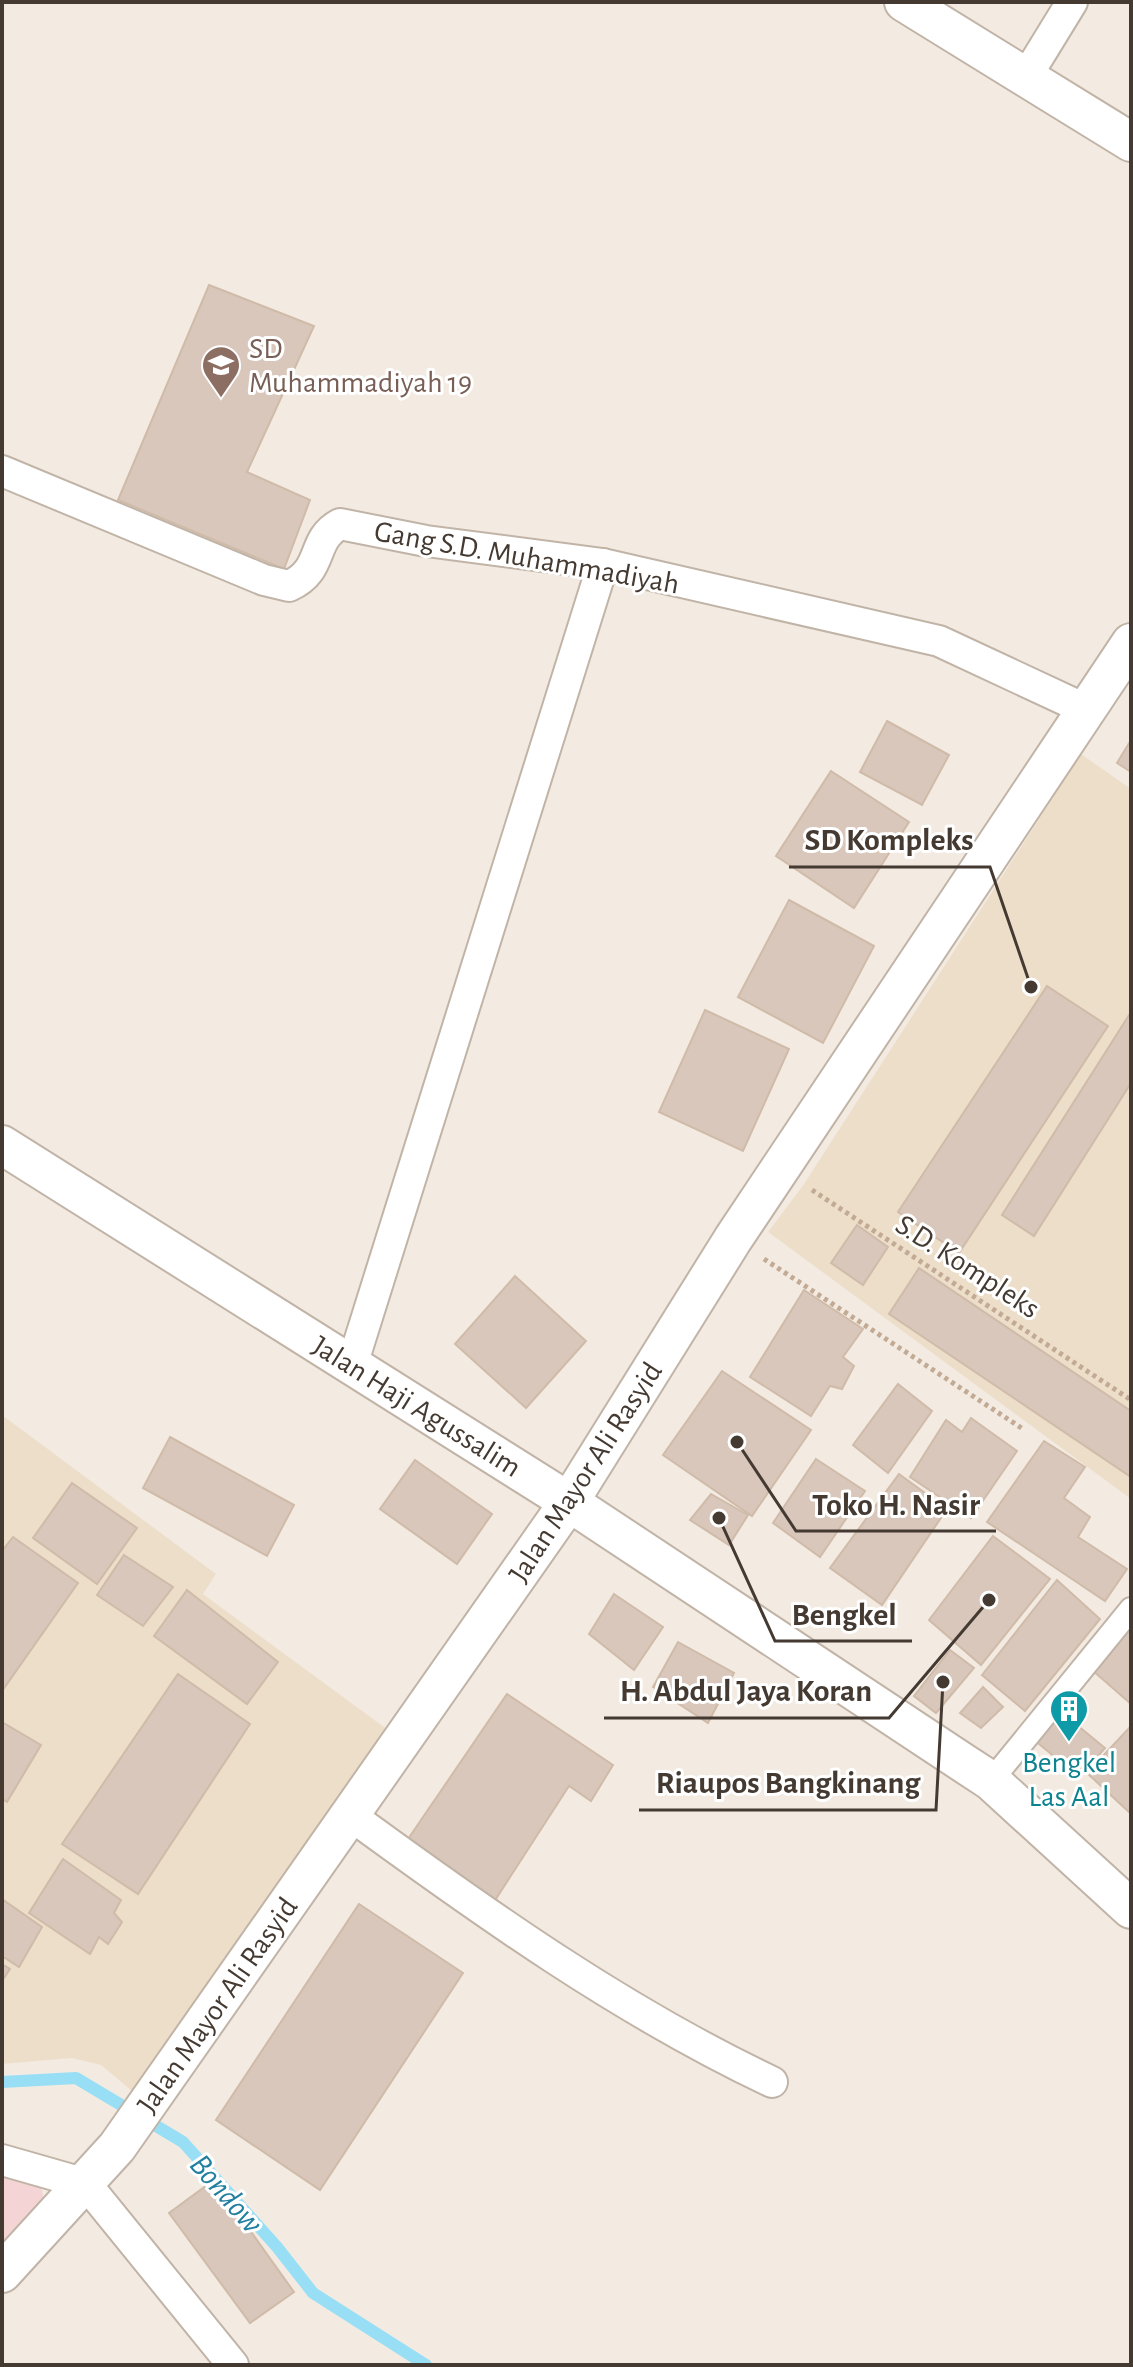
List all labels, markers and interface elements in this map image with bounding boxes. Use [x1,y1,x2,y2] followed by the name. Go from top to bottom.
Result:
[249,334,472,398] place label: SD Muhammadiyah 19
[200,344,242,399] school or university icon: SD Muhammadiyah 19
[372,516,682,600] street label: Gang S.D. Muhammadiyah
[789,811,990,867] callout: SD Kompleks
[804,824,974,856] text: SD Kompleks
[890,1209,1045,1324] street label: S.D. Kompleks
[307,1331,526,1483] street label: Jalan Haji Agussalim
[504,1357,668,1588] street label: Jalan Mayor Ali Rasyid
[796,1475,996,1531] callout: Toko H. Nasir
[812,1489,980,1521] text: Toko H. Nasir
[775,1585,912,1641] callout: Bengkel
[791,1599,897,1631] text: Bengkel
[604,1662,889,1718] callout: H. Abdul Jaya Koran
[620,1675,872,1707] text: H. Abdul Jaya Koran
[1048,1688,1090,1743] building icon: Bengkel Las Aal
[1022,1748,1116,1812] place label: Bengkel Las Aal
[639,1754,936,1810] callout: Riaupos Bangkinang
[656,1767,921,1799] text: Riaupos Bangkinang
[132,1892,303,2119] street label: Jalan Mayor Ali Rasyid
[184,2148,269,2239] water label: Bondow

